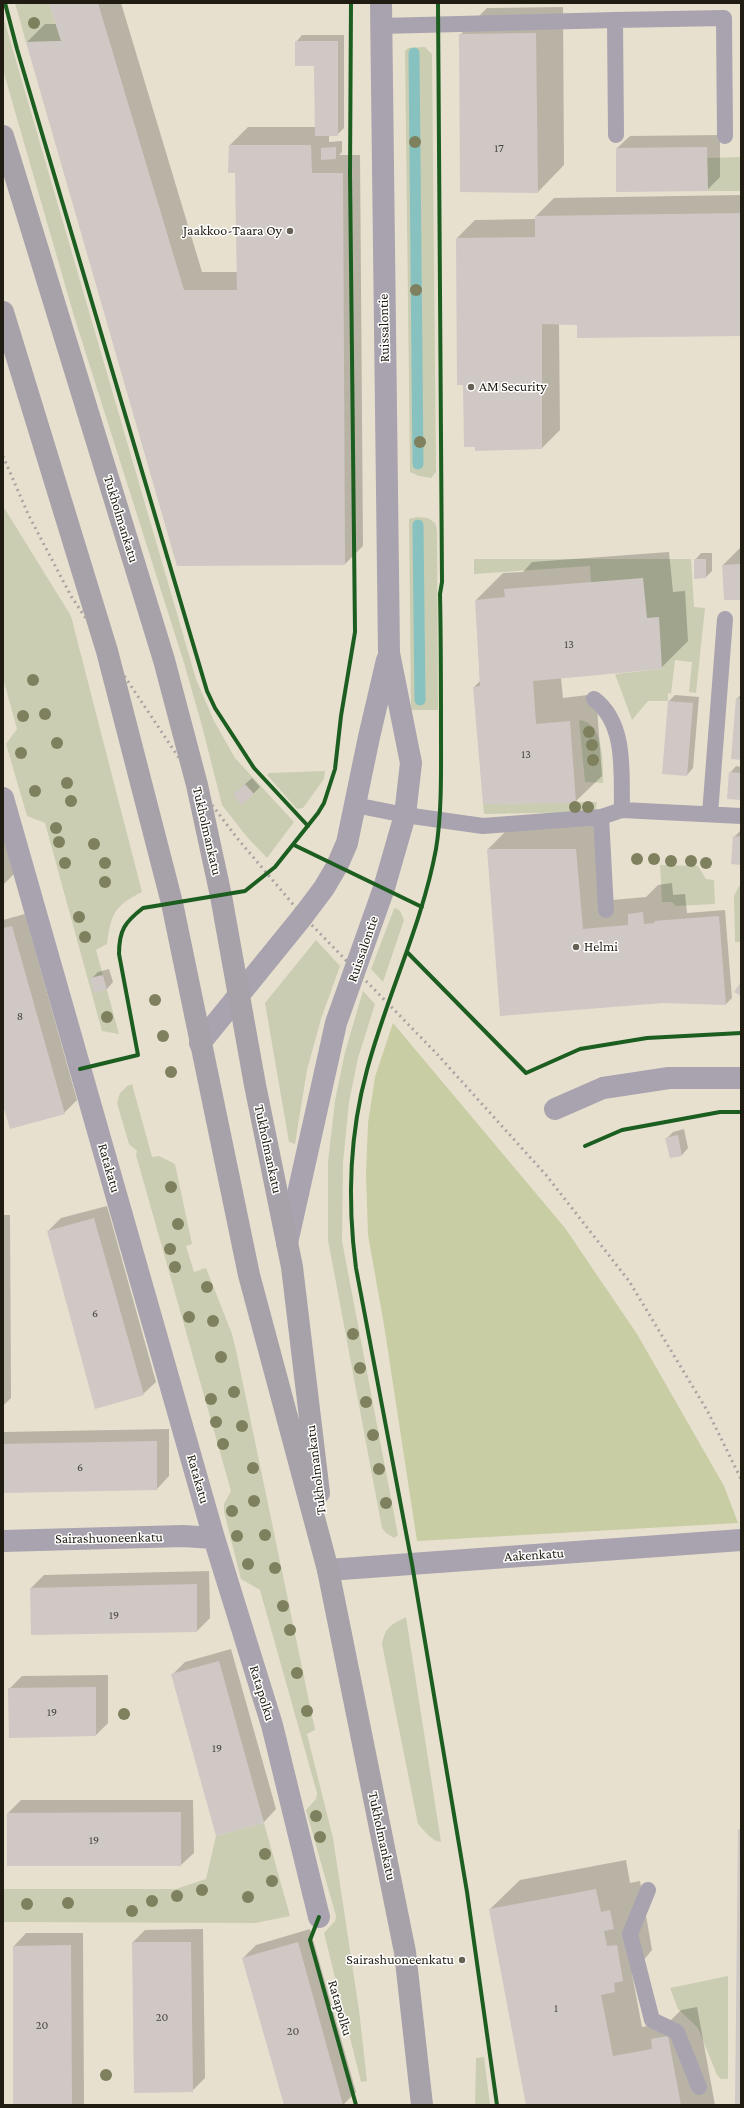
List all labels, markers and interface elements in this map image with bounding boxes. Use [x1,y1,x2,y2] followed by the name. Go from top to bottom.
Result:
[494,141,504,155] house number: 17
[183,223,282,239] place label: Jaakkoo-Taara Oy
[285,226,295,236] marker: Jaakkoo-Taara Oy
[375,293,393,363] street label: Ruissalontie
[479,379,547,395] place label: AM Security
[466,382,476,392] marker: AM Security
[100,473,142,565] street label: Tukholmankatu
[564,637,574,651] house number: 13
[521,747,531,761] house number: 13
[189,785,225,877] street label: Tukholmankatu
[344,914,382,984] street label: Ruissalontie
[584,939,618,955] place label: Helmi
[571,942,581,952] marker: Helmi
[17,1009,23,1023] house number: 8
[250,1103,286,1195] street label: Tukholmankatu
[94,1141,124,1195] street label: Ratakatu
[92,1306,98,1320] house number: 6
[302,1424,330,1516] street label: Tukholmankatu
[183,1452,213,1506] street label: Ratakatu
[77,1460,83,1474] house number: 6
[55,1529,163,1547] street label: Sairashuoneenkatu
[504,1545,564,1565] street label: Aakenkatu
[109,1608,119,1622] house number: 19
[246,1663,278,1723] street label: Ratapolku
[47,1705,57,1719] house number: 19
[212,1741,222,1755] house number: 19
[364,1790,400,1882] street label: Tukholmankatu
[89,1833,99,1847] house number: 19
[346,1952,454,1968] place label: Sairashuoneenkatu
[457,1955,467,1965] marker: Sairashuoneenkatu
[324,1978,356,2038] street label: Ratapolku
[554,2001,558,2015] house number: 1
[156,2010,168,2024] house number: 20
[36,2018,48,2032] house number: 20
[287,2024,299,2038] house number: 20

